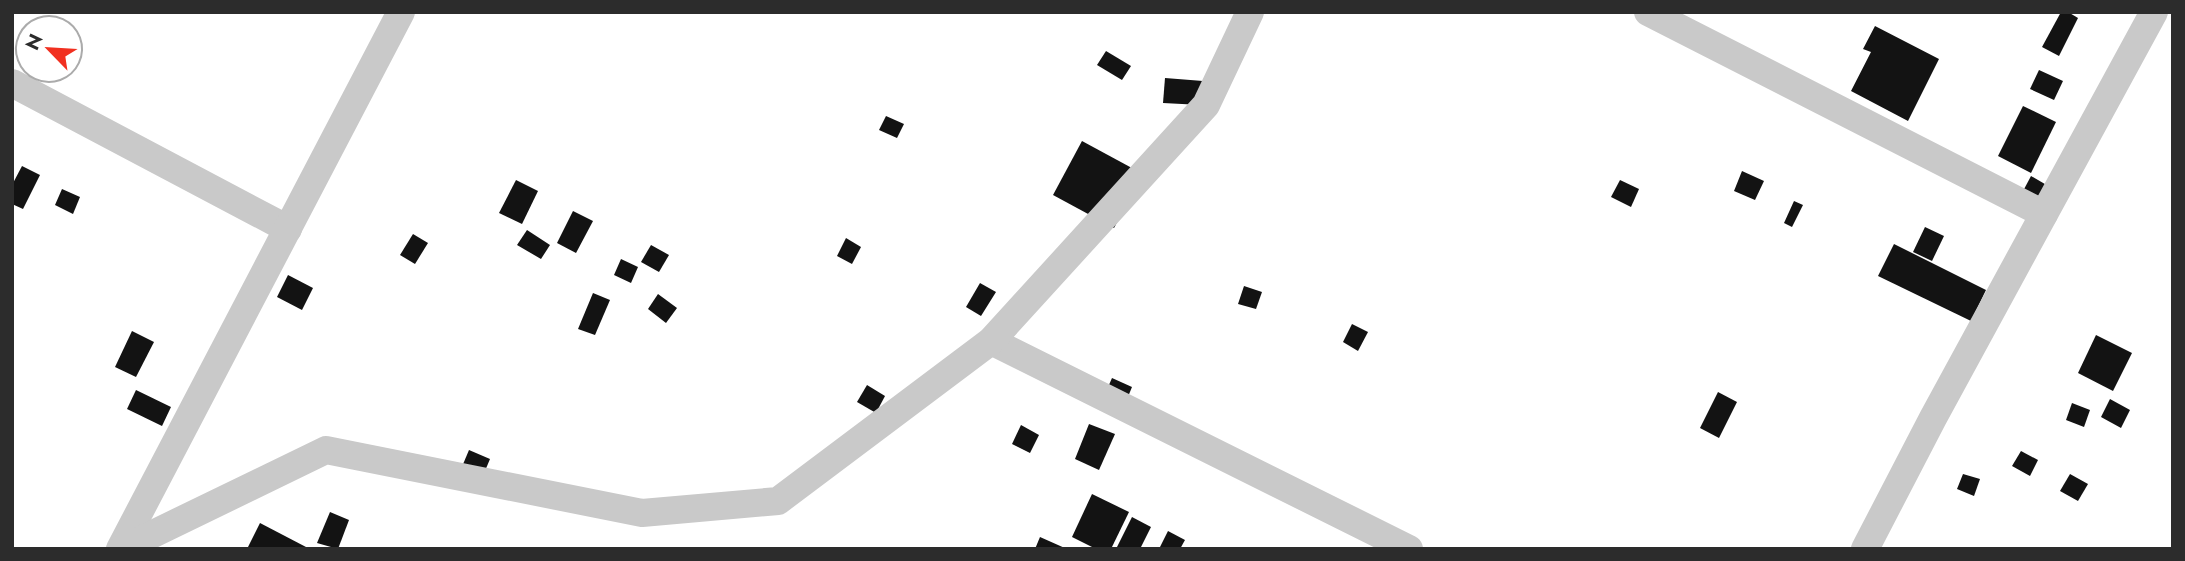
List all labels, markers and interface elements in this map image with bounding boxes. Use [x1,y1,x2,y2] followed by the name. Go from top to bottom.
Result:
[14,14,84,84] north arrow
[19,29,49,55] text: N

